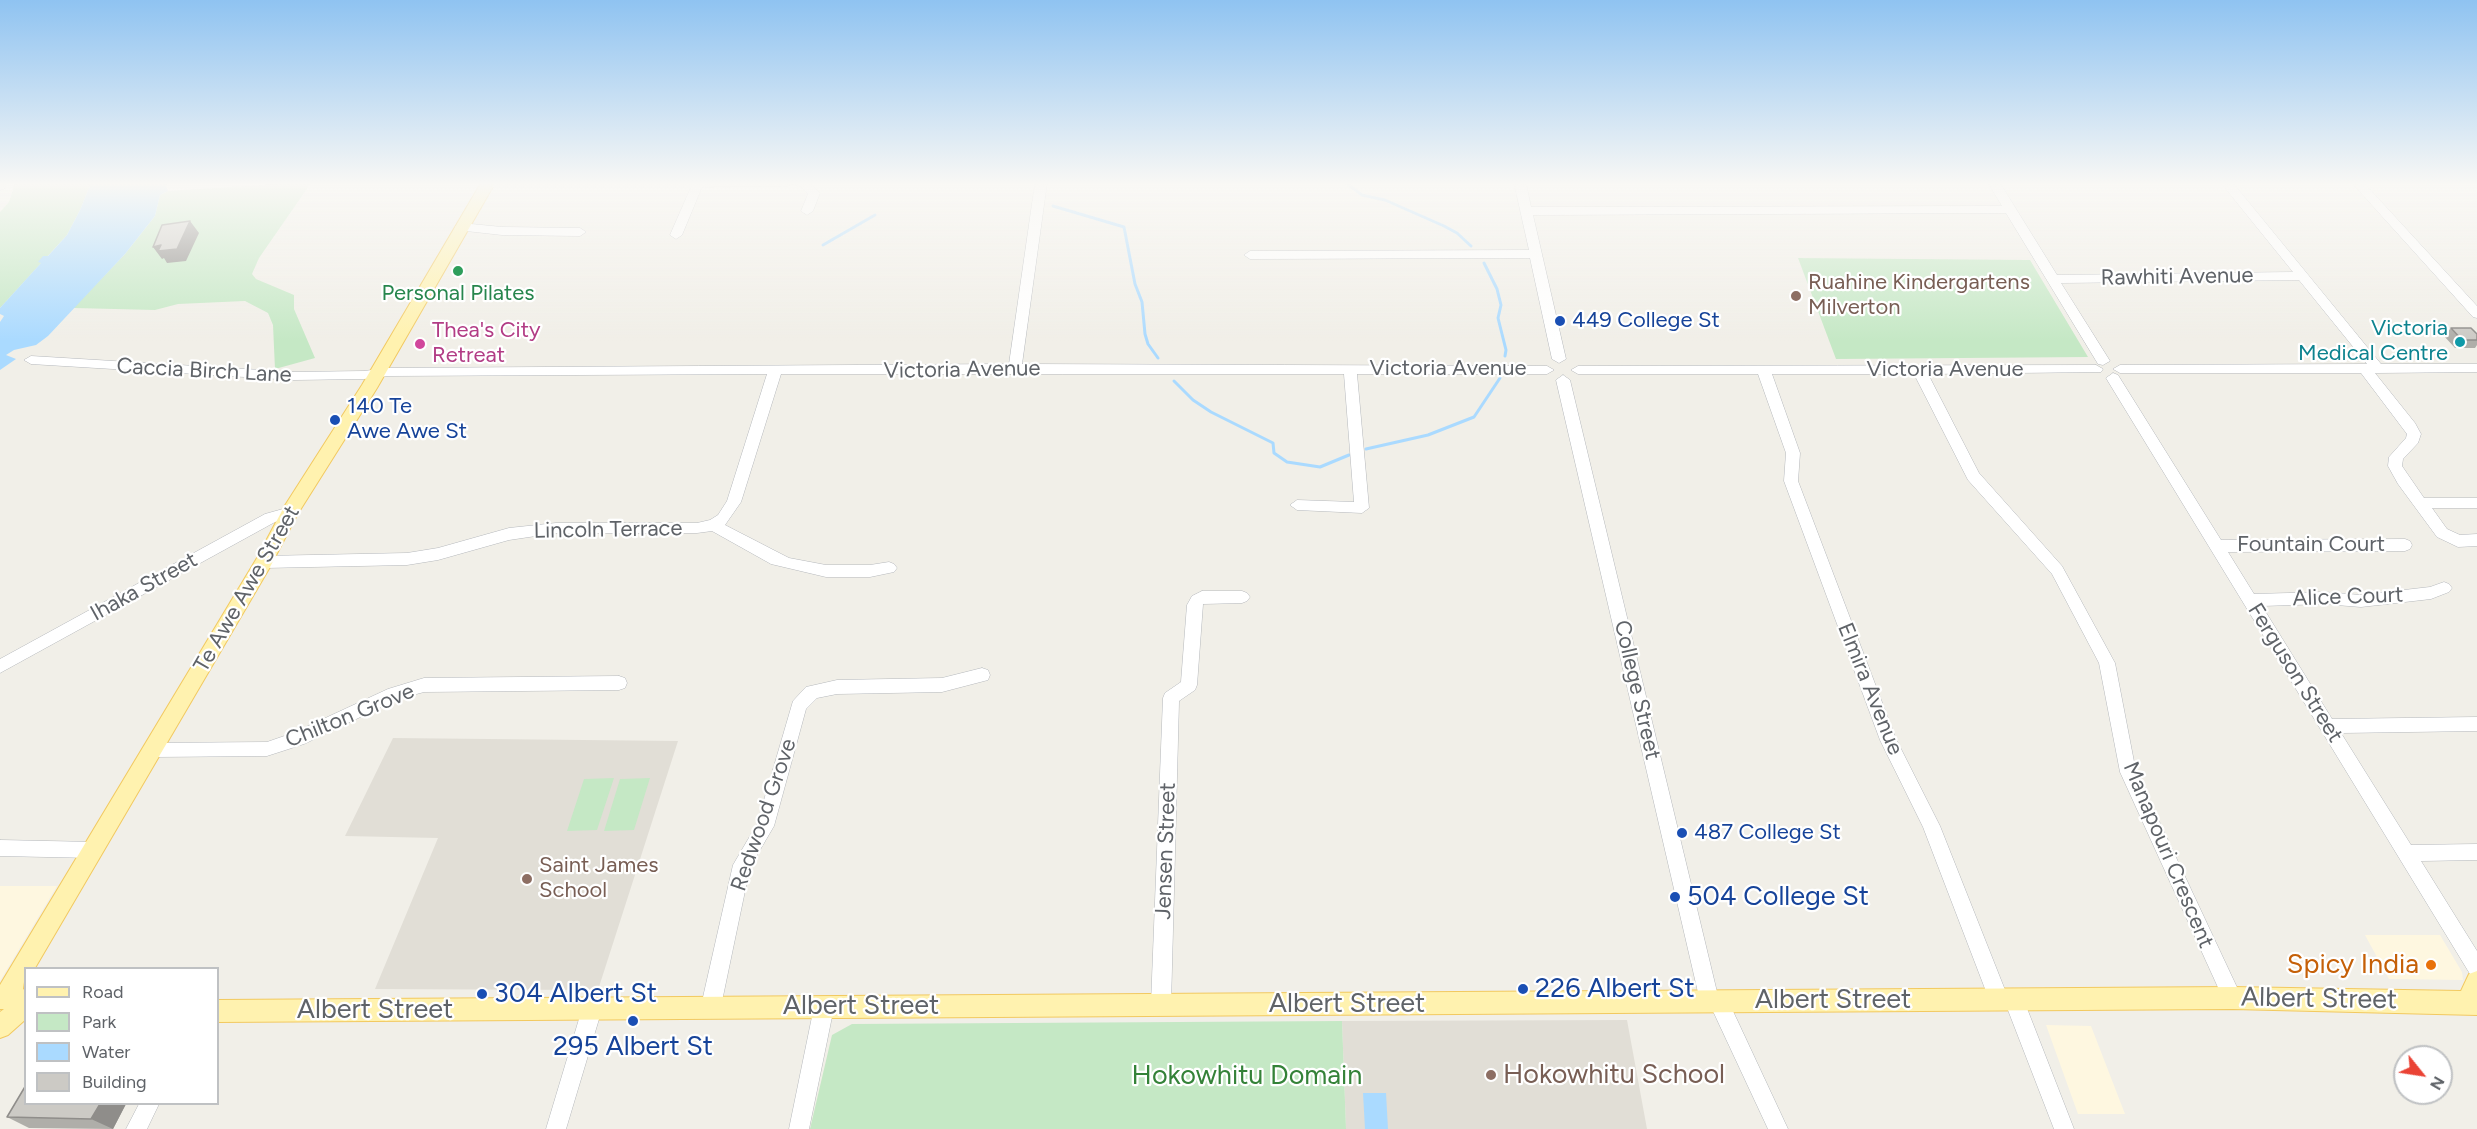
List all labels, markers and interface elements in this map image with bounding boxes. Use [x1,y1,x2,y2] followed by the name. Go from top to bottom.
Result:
[2100,262,2254,292] street label: Rawhiti Avenue
[451,264,465,278] marker: Personal Pilates
[1808,270,2030,322] place label: Ruahine Kindergartens Milverton
[381,281,535,307] place label: Personal Pilates
[1789,289,1803,303] marker: Ruahine Kindergartens Milverton
[1572,308,1720,334] place label: 449 College St
[1553,314,1567,328] marker: 449 College St
[2298,316,2448,368] place label: Victoria Medical Centre
[432,318,541,370] place label: Thea's City Retreat
[2453,335,2467,349] marker: Victoria Medical Centre
[413,337,427,351] marker: Thea's City Retreat
[116,353,292,389] street label: Caccia Birch Lane
[883,355,1041,385] street label: Victoria Avenue
[1370,356,1526,382] street label: Victoria Avenue
[1867,357,2023,383] street label: Victoria Avenue
[347,394,467,446] place label: 140 Te Awe Awe St
[328,413,342,427] marker: 140 Te Awe Awe St
[189,501,305,677] street label: Te Awe Awe Street
[533,516,683,544] street label: Lincoln Terrace
[2237,532,2385,558] street label: Fountain Court
[86,547,202,627] street label: Ihaka Street
[2292,582,2404,612] street label: Alice Court
[2242,599,2348,747] street label: Ferguson Street
[1608,618,1666,762] street label: College Street
[1832,619,1908,759] street label: Elmira Avenue
[282,678,418,754] street label: Chilton Grove
[726,735,802,895] street label: Redwood Grove
[2117,758,2219,952] street label: Manapouri Crescent
[1150,782,1182,920] street label: Jensen Street
[1694,820,1841,846] place label: 487 College St
[1675,826,1689,840] marker: 487 College St
[539,853,658,904] place label: Saint James School
[520,872,534,886] marker: Saint James School
[1687,881,1869,913] place label: 504 College St
[1668,890,1682,904] marker: 504 College St
[2287,949,2419,981] place label: Spicy India
[2424,958,2438,972] marker: Spicy India
[24,967,219,1105] legend
[1535,973,1695,1005] place label: 226 Albert St
[494,978,657,1010] place label: 304 Albert St
[82,981,123,1003] text: Road
[2241,981,2397,1017] street label: Albert Street
[1516,982,1530,996] marker: 226 Albert St
[1755,984,1911,1016] street label: Albert Street
[475,987,489,1001] marker: 304 Albert St
[1269,988,1425,1020] street label: Albert Street
[783,990,939,1022] street label: Albert Street
[297,994,453,1026] street label: Albert Street
[82,1011,116,1033] text: Park
[626,1014,640,1028] marker: 295 Albert St
[553,1031,713,1063] place label: 295 Albert St
[82,1041,130,1063] text: Water
[2393,1045,2453,1105] north arrow
[1503,1059,1725,1091] place label: Hokowhitu School
[1132,1060,1362,1092] park label: Hokowhitu Domain
[1484,1068,1498,1082] marker: Hokowhitu School
[82,1071,147,1093] text: Building
[2426,1073,2449,1093] text: N

